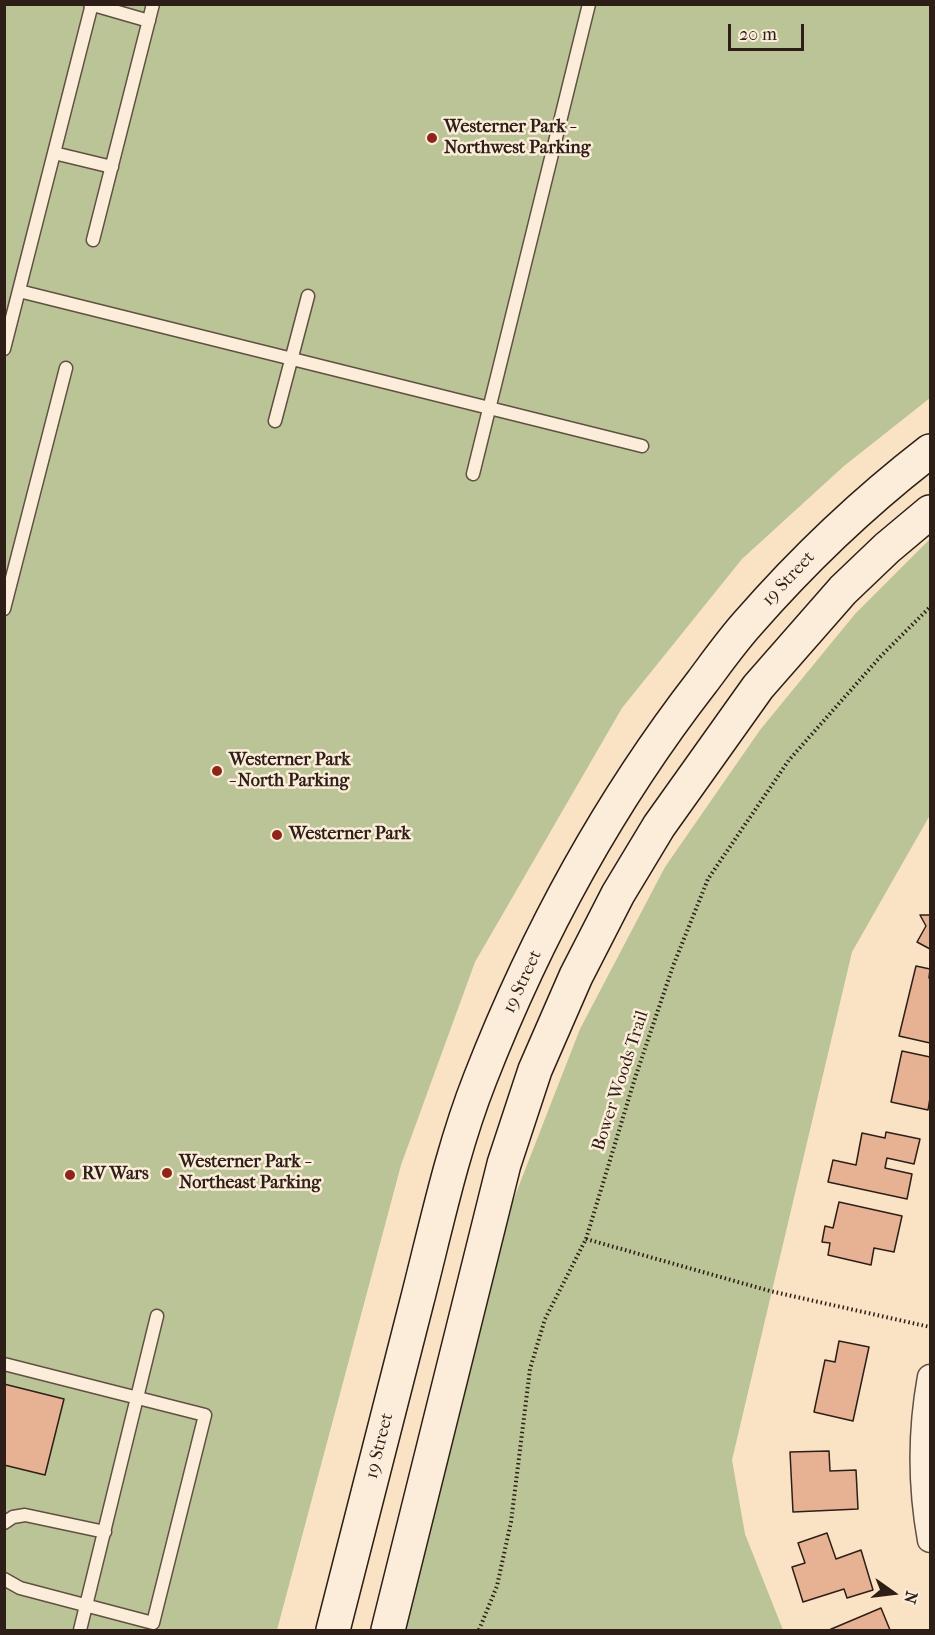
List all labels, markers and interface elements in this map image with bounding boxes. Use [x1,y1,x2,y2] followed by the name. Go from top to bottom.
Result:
[731,12,808,50] scale bar
[739,24,777,45] text: 20 m
[444,117,590,160] place label: Westerner Park - Northwest Parking
[425,131,439,145] marker: Westerner Park - Northwest Parking
[758,547,820,611] street label: 19 Street
[229,750,351,792] place label: Westerner Park - North Parking
[210,764,224,778] marker: Westerner Park - North Parking
[289,824,411,846] place label: Westerner Park
[270,828,284,842] marker: Westerner Park
[499,947,547,1017] street label: 19 Street
[588,1008,654,1154] street label: Bower Woods Trail
[179,1152,321,1194] place label: Westerner Park - Northeast Parking
[82,1164,149,1186] place label: RV Wars
[160,1166,174,1180] marker: Westerner Park - Northeast Parking
[63,1168,77,1182] marker: RV Wars
[361,1411,399,1481] street label: 19 Street
[863,1563,923,1623] north arrow
[900,1589,922,1606] text: N

